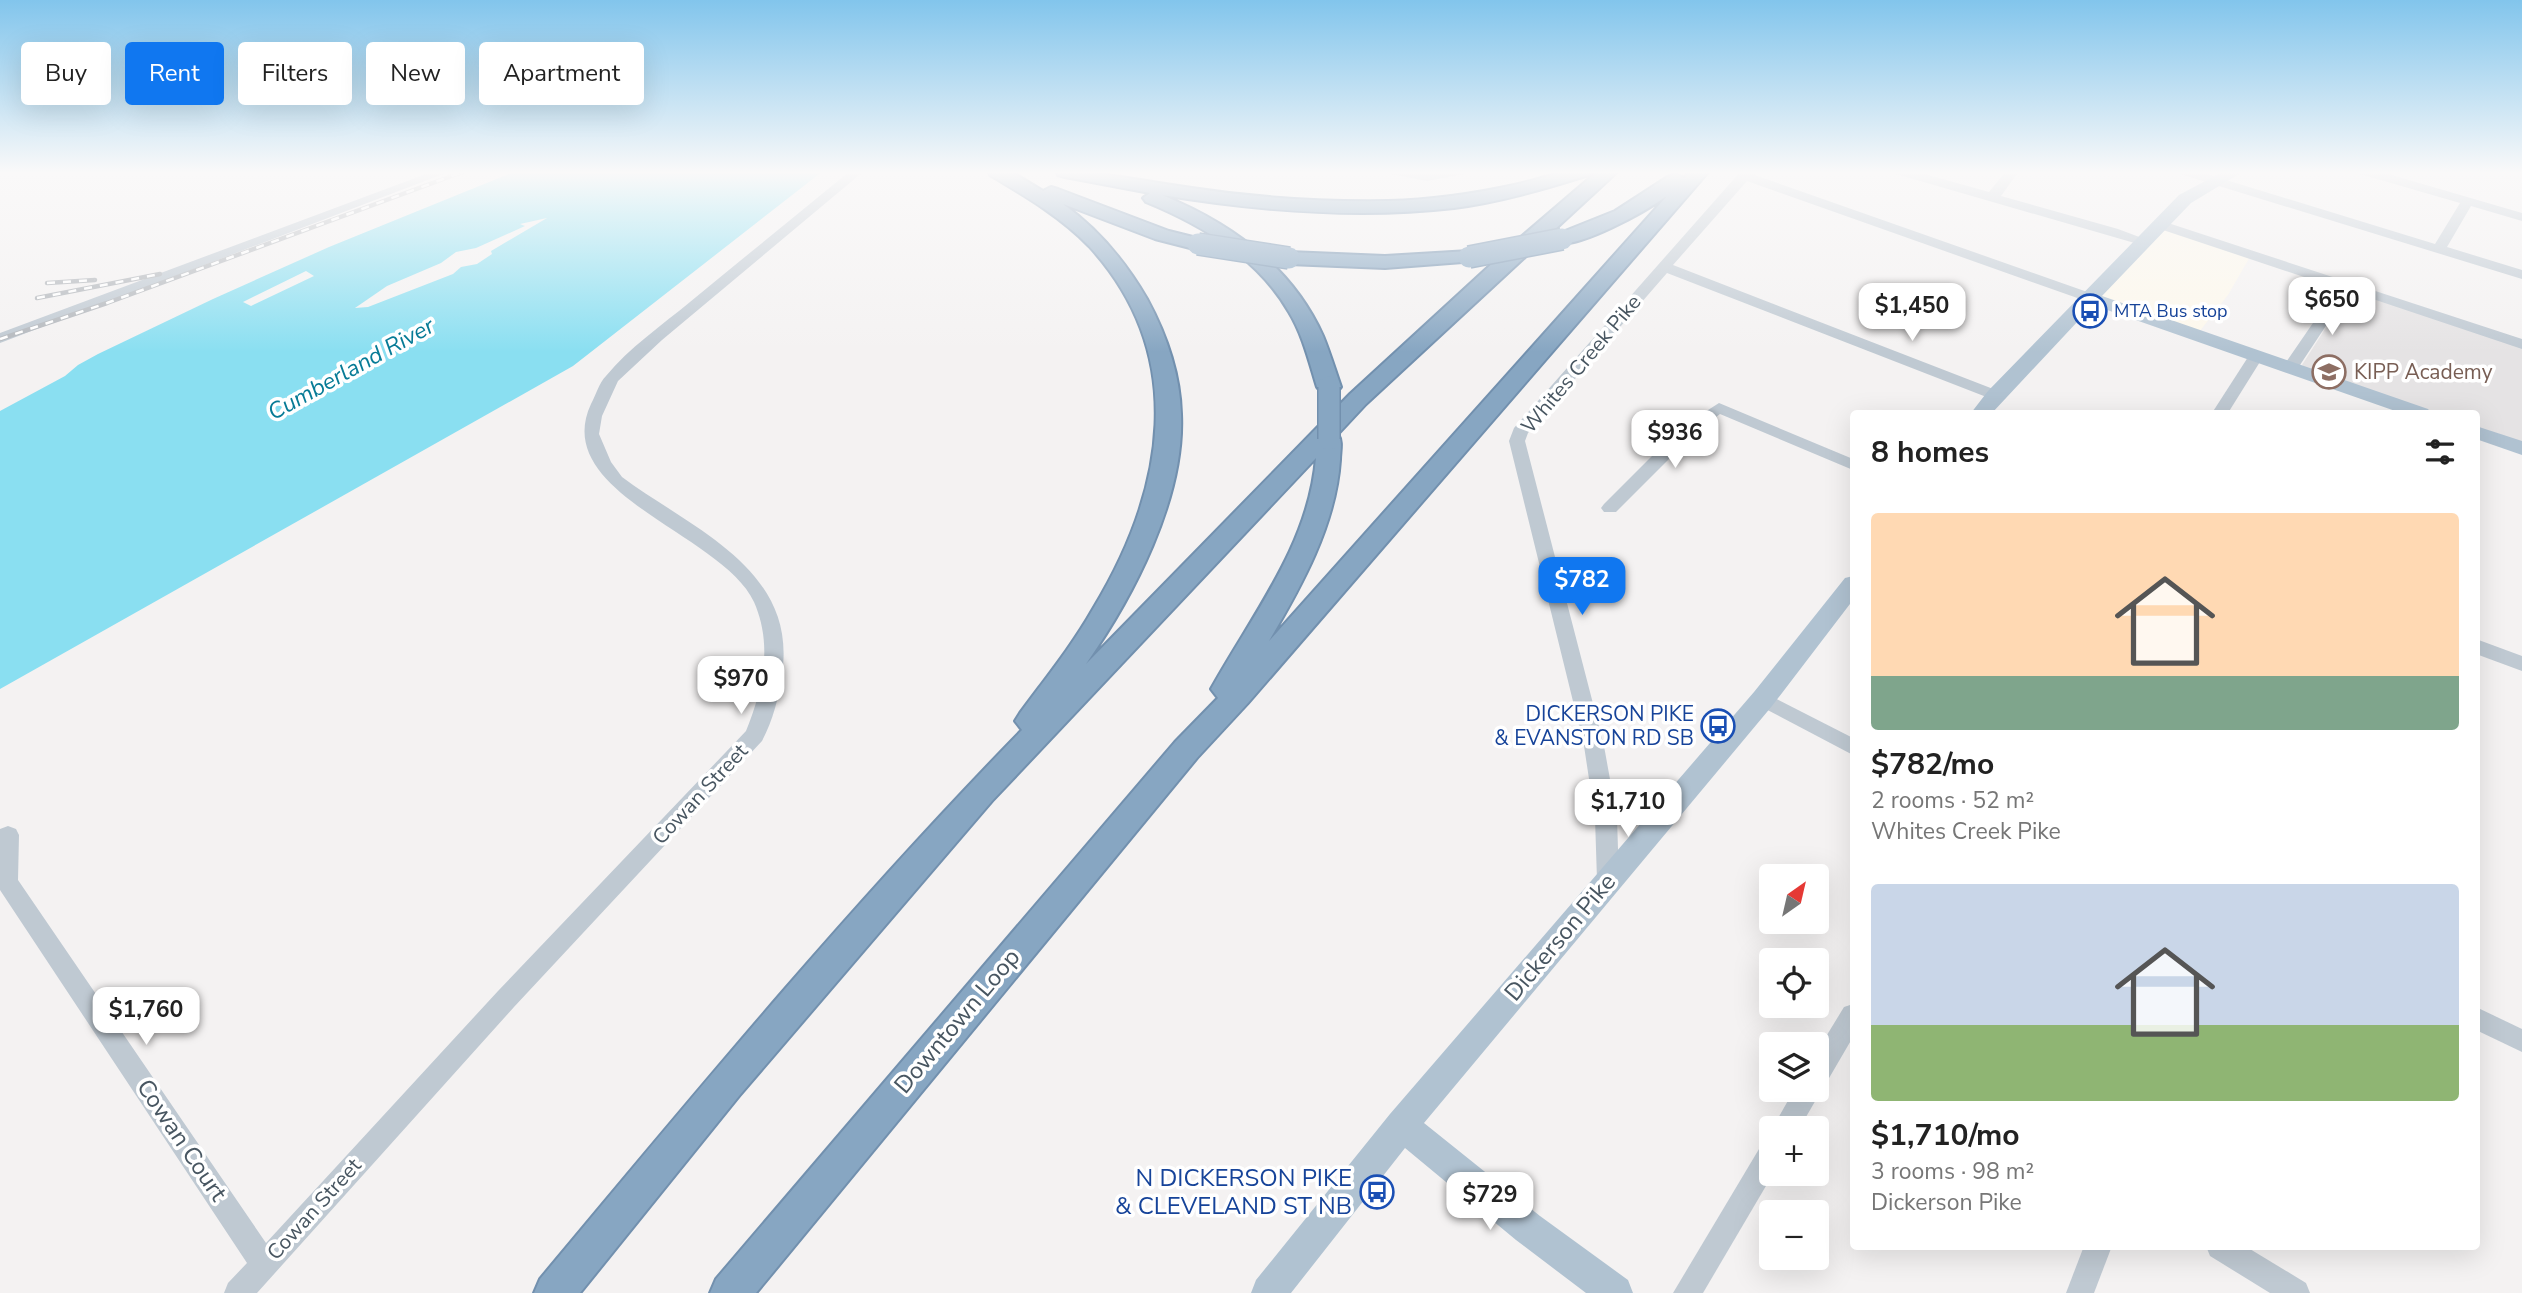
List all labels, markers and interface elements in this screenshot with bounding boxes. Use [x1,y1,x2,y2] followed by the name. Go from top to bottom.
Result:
[21,42,111,105] chip: Buy
[125,42,224,105] chip: Rent
[238,42,352,105] chip: Filters
[366,42,465,105] chip: New
[479,42,644,105] chip: Apartment
[2291,278,2373,337] pin: $650
[1855,284,1969,343] pin: $1,450
[2304,284,2360,315] text: $650
[1515,289,1647,439] street label: Whites Creek Pike
[1875,290,1949,321] text: $1,450
[2071,292,2109,330] bus stop icon: MTA Bus stop
[2114,299,2227,323] place label: MTA Bus stop
[262,310,440,428] water label: Cumberland River
[2310,353,2348,391] school or university icon: KIPP Academy
[2354,358,2493,386] place label: KIPP Academy
[1634,410,1716,470] pin: $936
[1647,417,1703,448] text: $936
[1871,432,1989,473] text: 8 homes
[2421,433,2459,471] icon: filters
[1541,558,1623,617] pin: $782
[2102,558,2228,684] icon: home
[1554,564,1610,595] text: $782
[700,656,782,716] pin: $970
[713,663,769,694] text: $970
[1494,700,1694,752] place label: DICKERSON PIKE & EVANSTON RD SB
[1699,707,1737,745] bus stop icon: DICKERSON PIKE & EVANSTON RD SB
[646,737,754,850] street label: Cowan Street
[1871,744,1994,785] text: $782/mo
[1571,780,1685,839] pin: $1,710
[1871,785,2034,816] text: 2 rooms · 52 m²
[1591,786,1665,817] text: $1,710
[1871,816,2061,847] text: Whites Creek Pike
[1759,864,1829,934] north arrow
[1759,864,1829,1270] map controls
[1497,866,1623,1008] street label: Dickerson Pike
[2102,929,2228,1055] icon: home
[887,942,1027,1100] street label: Downtown Loop
[1759,948,1829,1018] button: locate
[89,988,203,1047] pin: $1,760
[109,994,183,1025] text: $1,760
[1759,1032,1829,1102] button: layers
[129,1073,235,1208] street label: Cowan Court
[1871,1115,2020,1156] text: $1,710/mo
[1759,1116,1829,1186] button: +
[261,1152,368,1266] street label: Cowan Street
[1871,1156,2034,1187] text: 3 rooms · 98 m²
[1115,1162,1352,1222] place label: N DICKERSON PIKE & CLEVELAND ST NB
[1449,1172,1531,1232] pin: $729
[1358,1173,1396,1211] bus stop icon: N DICKERSON PIKE & CLEVELAND ST NB
[1462,1179,1518,1210] text: $729
[1871,1187,2022,1218] text: Dickerson Pike
[1759,1200,1829,1270] button: −

